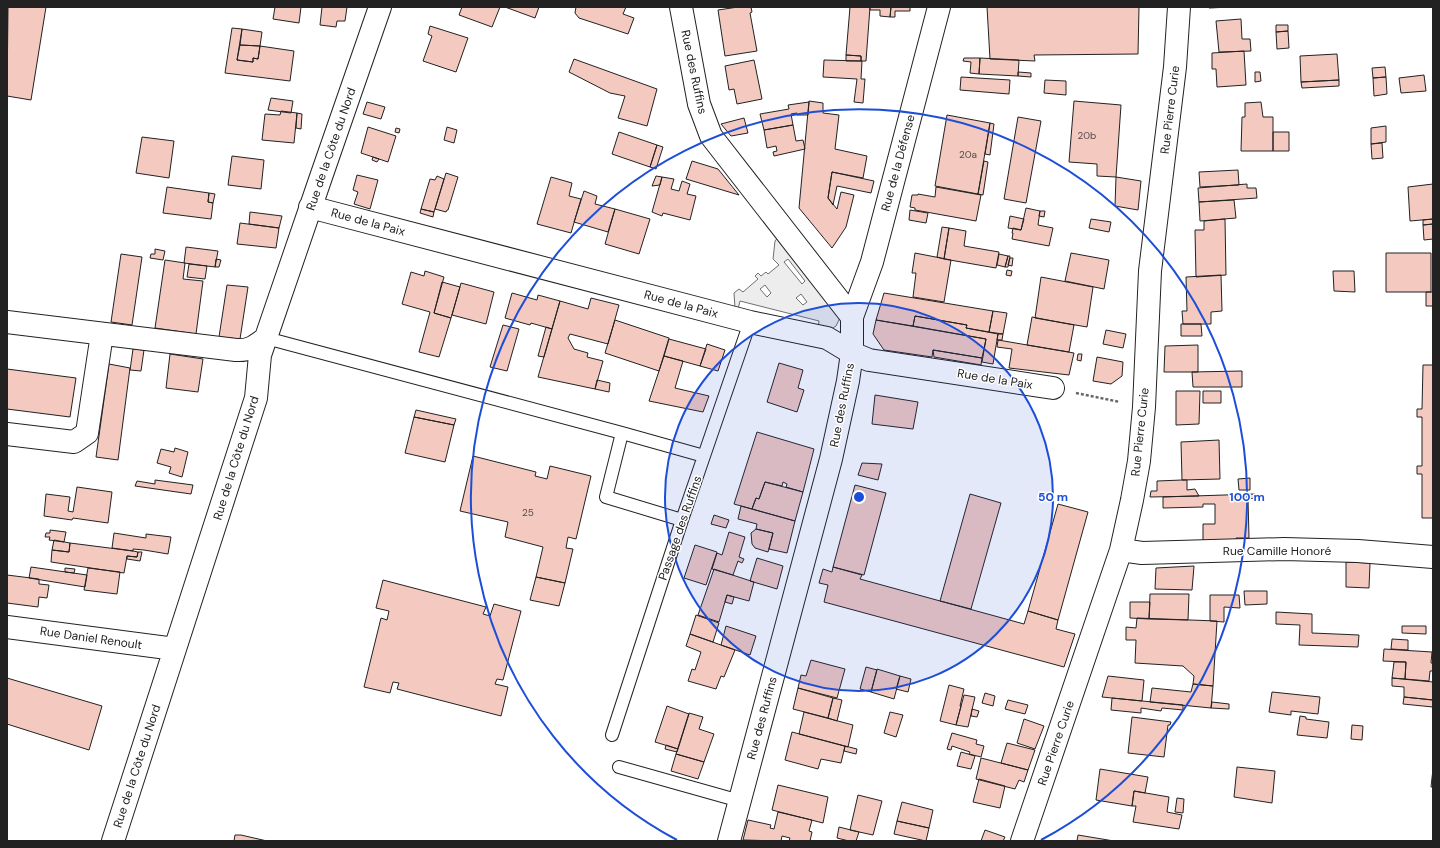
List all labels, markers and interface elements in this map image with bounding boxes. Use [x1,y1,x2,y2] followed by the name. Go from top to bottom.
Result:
[677,29,711,115] street label: Rue des Ruffins
[1157,65,1183,155] street label: Rue Pierre Curie
[302,86,360,212] street label: Rue de la Côte du Nord
[877,113,919,213] street label: Rue de la Défense
[1078,129,1096,142] house number: 20b
[959,148,977,161] house number: 20a
[329,204,407,240] street label: Rue de la Paix
[642,286,720,322] street label: Rue de la Paix
[826,362,858,448] street label: Rue des Ruffins
[956,365,1034,393] street label: Rue de la Paix
[1127,387,1153,477] street label: Rue Pierre Curie
[210,394,262,522] street label: Rue de la Côte du Nord
[655,474,705,582] street label: Passage des Ruffins
[1038,489,1068,505] text: 50 m
[1229,489,1265,505] text: 100 m
[852,490,866,504] centre of rings
[522,506,534,519] house number: 25
[1223,543,1331,559] street label: Rue Camille Honoré
[39,623,143,653] street label: Rue Daniel Renoult
[743,675,781,761] street label: Rue des Ruffins
[1034,698,1078,788] street label: Rue Pierre Curie
[110,702,164,830] street label: Rue de la Côte du Nord

